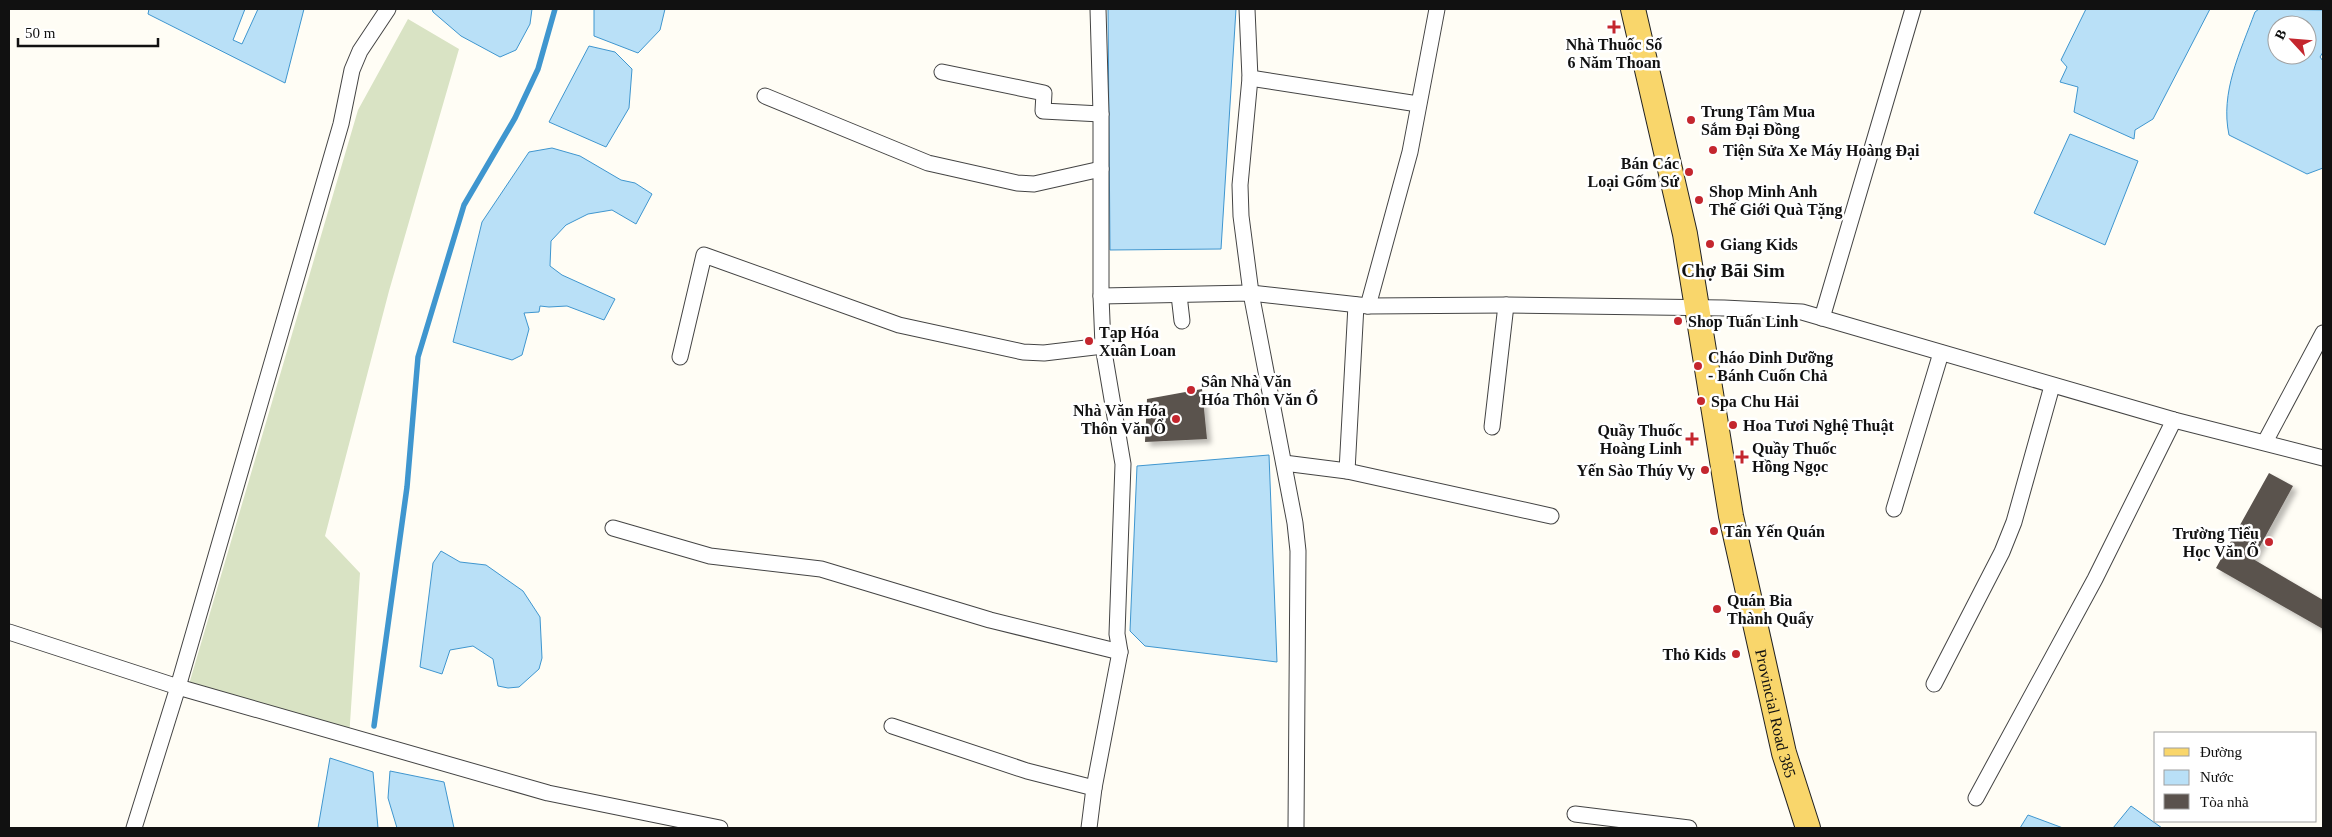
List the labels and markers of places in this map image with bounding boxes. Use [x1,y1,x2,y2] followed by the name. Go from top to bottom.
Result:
[1608,21,1620,33] marker: Nhà Thuốc Số 6 Năm Thoan
[1566,36,1663,71] place label: Nhà Thuốc Số 6 Năm Thoan
[1701,103,1815,139] place label: Trung Tâm Mua Sắm Đại Đồng
[1685,114,1697,126] marker: Trung Tâm Mua Sắm Đại Đồng
[1723,142,1920,160] place label: Tiện Sửa Xe Máy Hoàng Đại
[1707,144,1719,156] marker: Tiện Sửa Xe Máy Hoàng Đại
[1588,155,1679,191] place label: Bán Các Loại Gốm Sứ
[1683,166,1695,178] marker: Bán Các Loại Gốm Sứ
[1709,183,1843,219] place label: Shop Minh Anh Thế Giới Quà Tặng
[1693,194,1705,206] marker: Shop Minh Anh Thế Giới Quà Tặng
[1720,236,1798,254] place label: Giang Kids
[1704,238,1716,250] marker: Giang Kids
[1688,313,1798,331] place label: Shop Tuấn Linh
[1672,315,1684,327] marker: Shop Tuấn Linh
[1099,324,1176,359] place label: Tạp Hóa Xuân Loan
[1083,335,1095,347] marker: Tạp Hóa Xuân Loan
[1708,349,1833,384] place label: Cháo Dinh Dưỡng - Bánh Cuốn Chả
[1692,360,1704,372] marker: Cháo Dinh Dưỡng - Bánh Cuốn Chả
[1201,373,1318,408] place label: Sân Nhà Văn Hóa Thôn Văn Ổ
[1185,384,1197,396] marker: Sân Nhà Văn Hóa Thôn Văn Ổ
[1711,393,1800,411] place label: Spa Chu Hải
[1695,395,1707,407] marker: Spa Chu Hải
[1073,402,1166,437] place label: Nhà Văn Hóa Thôn Văn Ổ
[1170,413,1182,425] marker: Nhà Văn Hóa Thôn Văn Ổ
[1743,417,1894,435] place label: Hoa Tươi Nghệ Thuật
[1727,419,1739,431] marker: Hoa Tươi Nghệ Thuật
[1597,422,1682,458] place label: Quầy Thuốc Hoàng Linh
[1686,433,1698,445] marker: Quầy Thuốc Hoàng Linh
[1752,440,1837,476] place label: Quầy Thuốc Hồng Ngọc
[1736,451,1748,463] marker: Quầy Thuốc Hồng Ngọc
[1577,462,1695,480] place label: Yến Sào Thúy Vy
[1699,464,1711,476] marker: Yến Sào Thúy Vy
[1724,523,1825,540] place label: Tấn Yến Quán
[1708,525,1720,537] marker: Tấn Yến Quán
[2173,525,2259,561] place label: Trường Tiểu Học Văn Ổ
[2263,536,2275,548] marker: Trường Tiểu Học Văn Ổ
[1727,592,1814,628] place label: Quán Bia Thành Quẩy
[1711,603,1723,615] marker: Quán Bia Thành Quẩy
[1662,646,1726,663] place label: Thỏ Kids
[1730,648,1742,660] marker: Thỏ Kids

